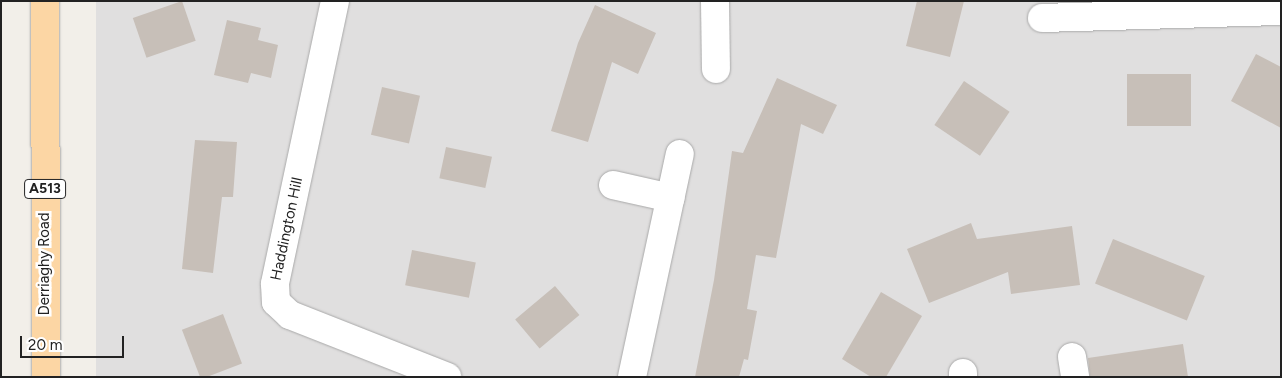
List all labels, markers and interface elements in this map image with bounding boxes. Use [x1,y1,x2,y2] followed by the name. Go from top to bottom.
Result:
[267,176,307,282] street label: Haddington Hill
[24,178,66,200] road number: A513
[36,213,54,315] street label: Derriaghy Road
[22,326,126,358] scale bar
[28,336,62,354] text: 20 m

